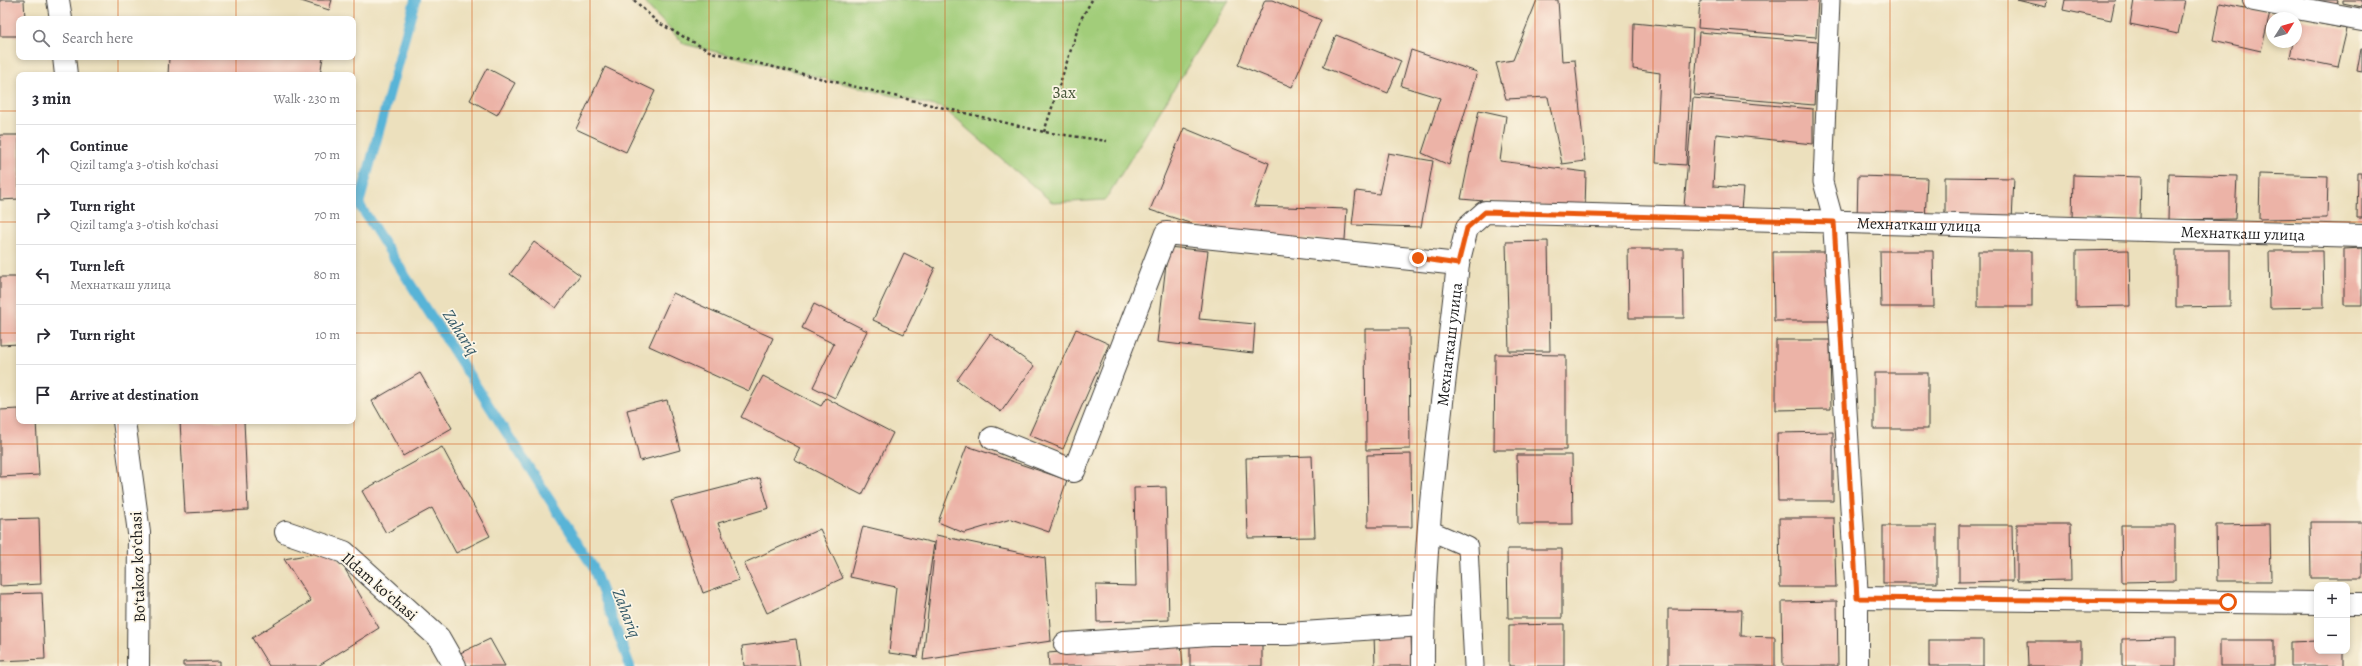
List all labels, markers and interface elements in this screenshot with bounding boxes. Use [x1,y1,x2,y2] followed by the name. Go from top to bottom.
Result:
[2266,12,2302,48] north arrow
[16,16,356,60] search box
[30,27,52,49] icon: search
[62,28,133,48] text: Search here
[1052,82,1076,104] park label: Зах
[32,87,71,110] text: 3 min
[274,90,340,107] text: Walk · 230 m
[70,136,128,156] text: Continue
[32,144,54,166] icon: ahead
[314,146,340,163] text: 70 m
[70,156,219,173] text: Qizil tamg'a 3-o'tish ko'chasi
[70,196,135,216] text: Turn right
[32,204,54,226] icon: right
[314,206,340,223] text: 70 m
[1856,212,1982,238] street label: Мехнаткаш улица
[70,216,219,233] text: Qizil tamg'a 3-o'tish ko'chasi
[2180,221,2306,246] street label: Мехнаткаш улица
[1409,249,1427,267] route end
[70,256,125,276] text: Turn left
[32,264,54,286] icon: left
[313,266,340,283] text: 80 m
[70,276,171,293] text: Мехнаткаш улица
[1432,281,1468,407] street label: Мехнаткаш улица
[437,305,484,360] water label: Zahariq
[32,324,54,346] icon: right
[70,325,135,345] text: Turn right
[315,326,340,343] text: 10 m
[32,384,54,406] icon: arrive
[70,385,199,405] text: Arrive at destination
[125,511,151,623] street label: Boʻtakoz koʻchasi
[337,548,422,626] street label: Ildam koʻchasi
[2314,582,2350,654] map controls
[2314,582,2350,618] button: +
[607,585,647,641] water label: Zahariq
[2219,593,2237,611] route start
[2314,618,2350,654] button: −

